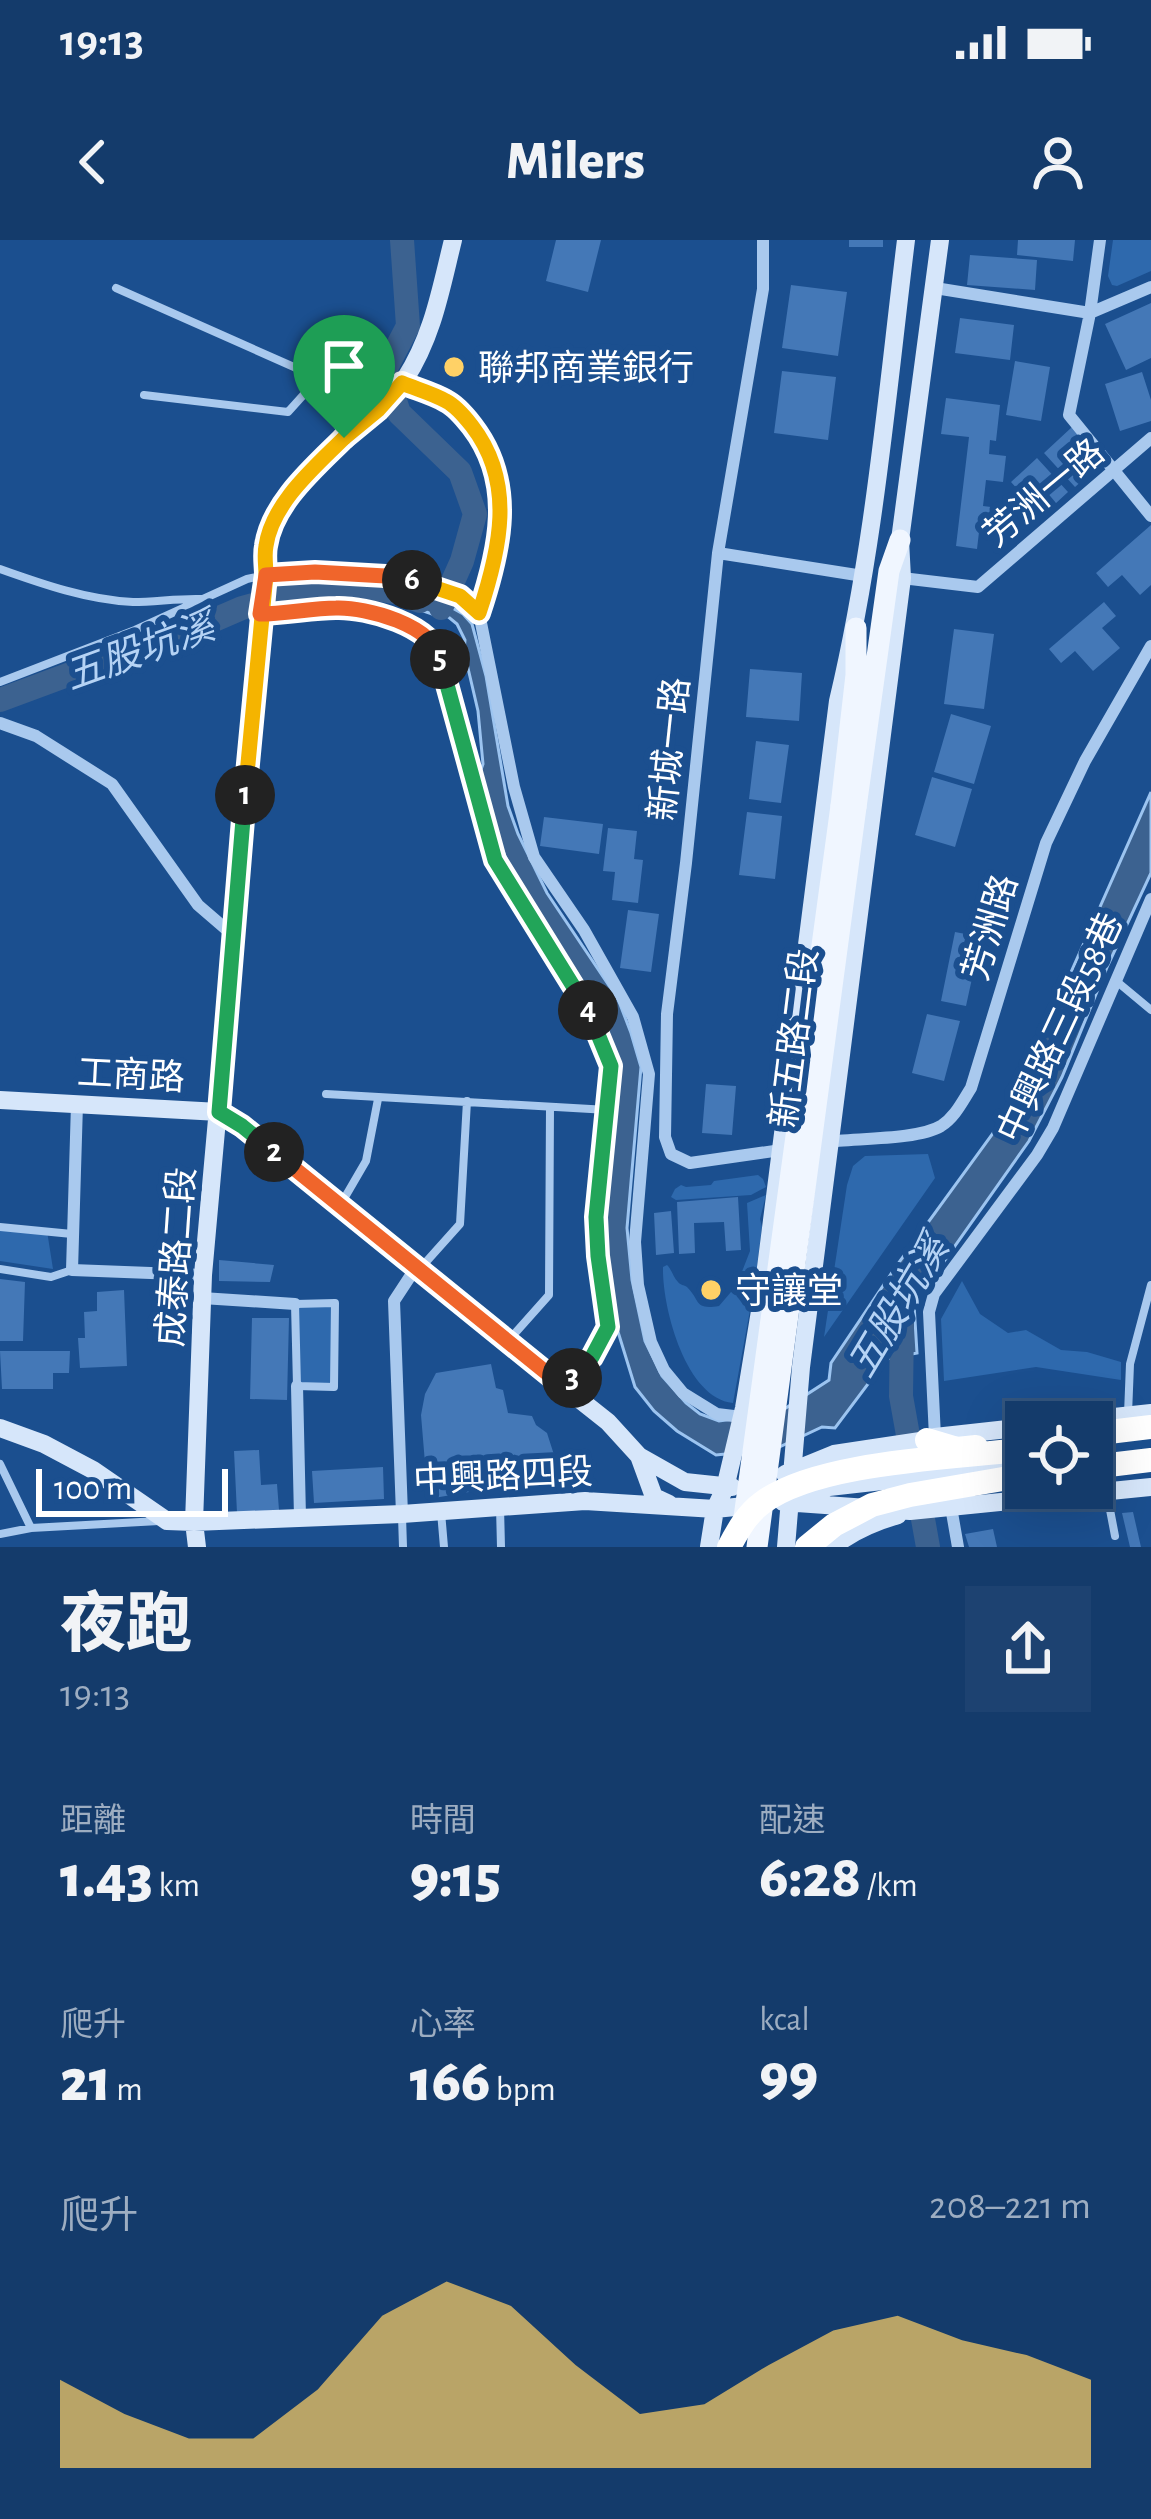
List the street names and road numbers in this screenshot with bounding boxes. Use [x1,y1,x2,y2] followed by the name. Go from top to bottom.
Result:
[976,432,1111,554] street label: 芳洲一路
[643,676,695,823] street label: 新城一路
[956,870,1024,984] street label: 芳洲路
[990,907,1130,1148] street label: 中興路三段58巷
[764,946,824,1130] street label: 新五路二段
[76,1053,186,1097] street label: 工商路
[151,1166,201,1348] street label: 成泰路二段
[412,1452,594,1500] street label: 中興路四段

